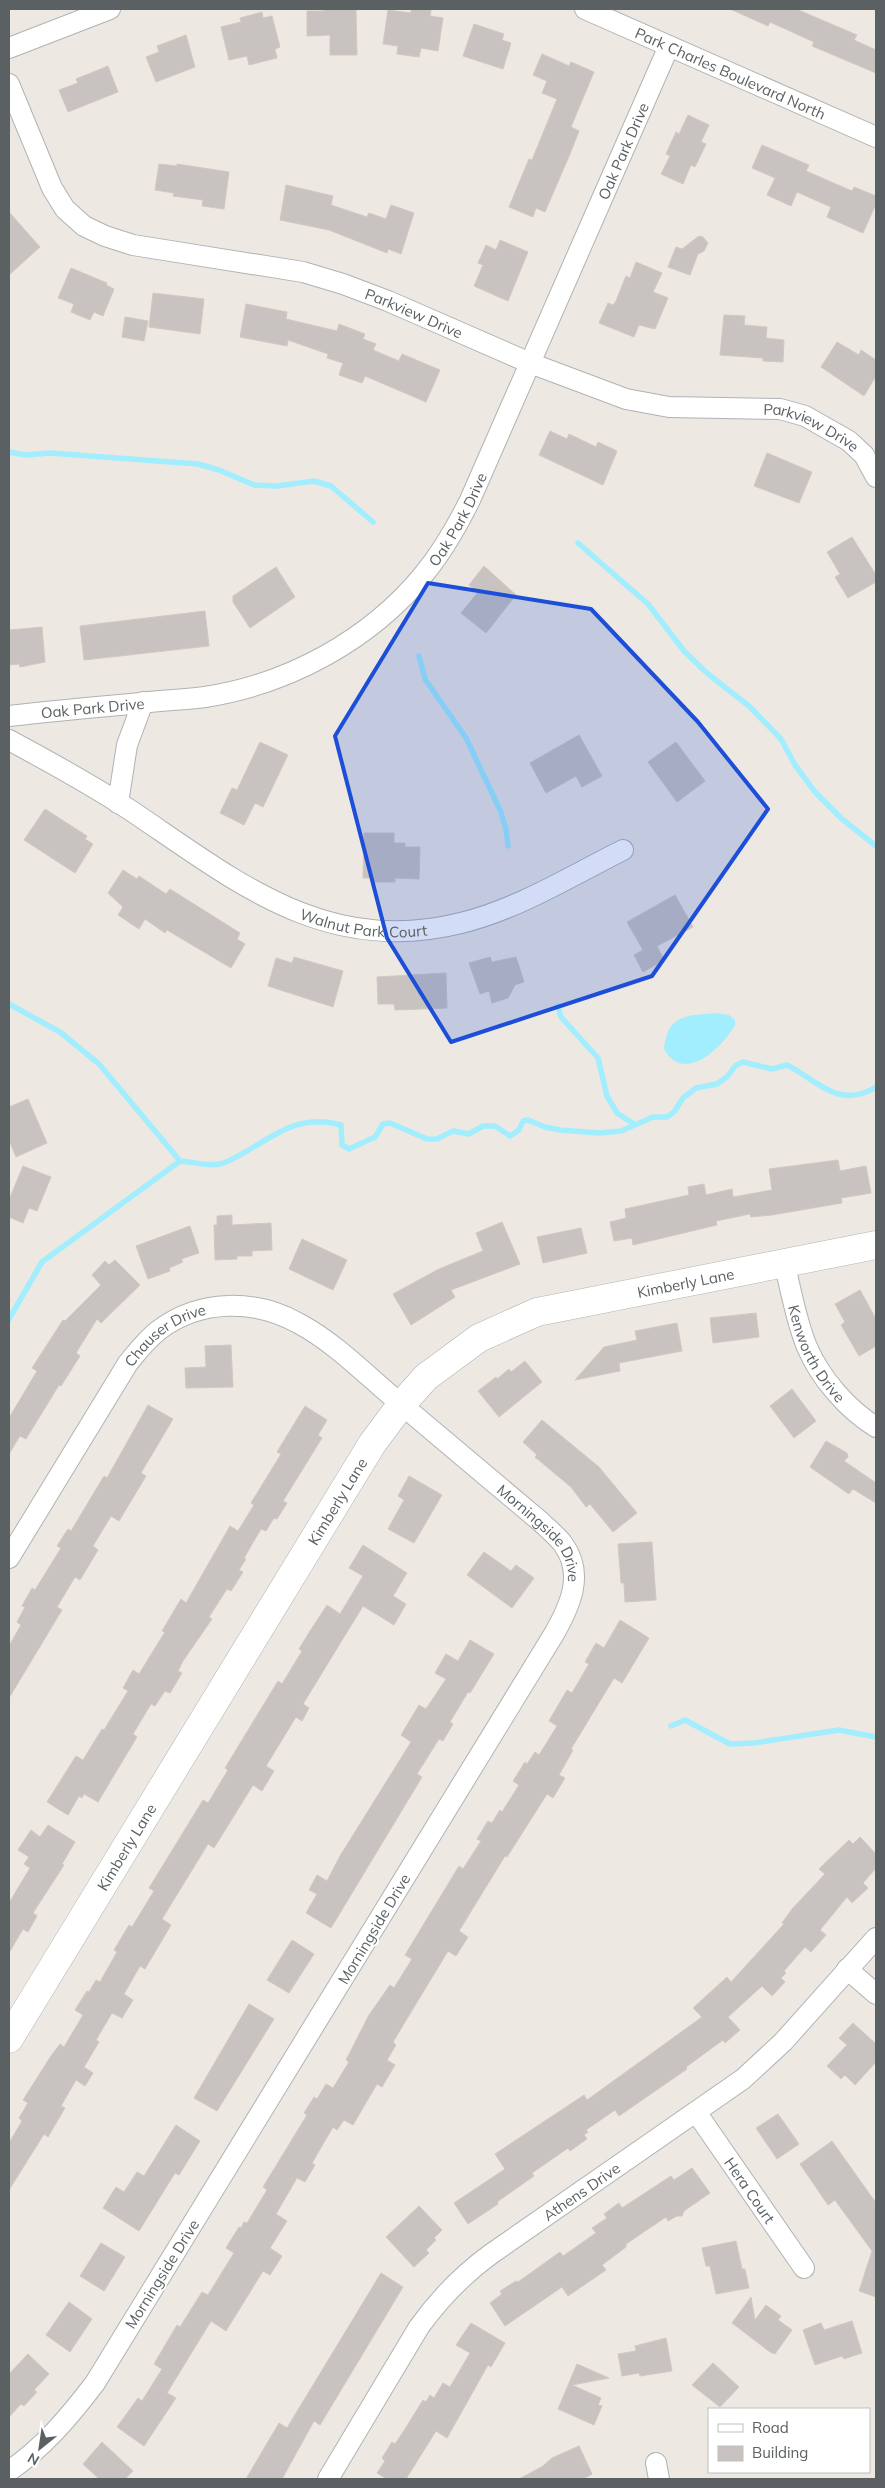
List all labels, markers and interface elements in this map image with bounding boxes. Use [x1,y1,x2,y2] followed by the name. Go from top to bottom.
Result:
[632,23,829,123] street label: Park Charles Boulevard North
[593,99,653,202] street label: Oak Park Drive
[363,284,466,342] street label: Parkview Drive
[763,399,863,455] street label: Parkview Drive
[424,469,490,570] street label: Oak Park Drive
[40,693,145,722] street label: Oak Park Drive
[298,904,428,941] street label: Walnut Park Court
[635,1264,736,1301] street label: Kimberly Lane
[120,1299,208,1370] street label: Chauser Drive
[785,1303,850,1406] street label: Kenworth Drive
[303,1454,371,1548] street label: Kimberly Lane
[494,1480,584,1582] street label: Morningside Drive
[92,1800,160,1894] street label: Kimberly Lane
[334,1870,414,1988] street label: Morningside Drive
[721,2153,780,2227] street label: Hera Court
[539,2158,623,2225] street label: Athens Drive
[121,2216,203,2332] street label: Morningside Drive
[708,2408,870,2473] legend
[752,2418,789,2437] text: Road
[15,2423,65,2473] north arrow
[752,2443,808,2462] text: Building
[24,2449,43,2470] text: N

